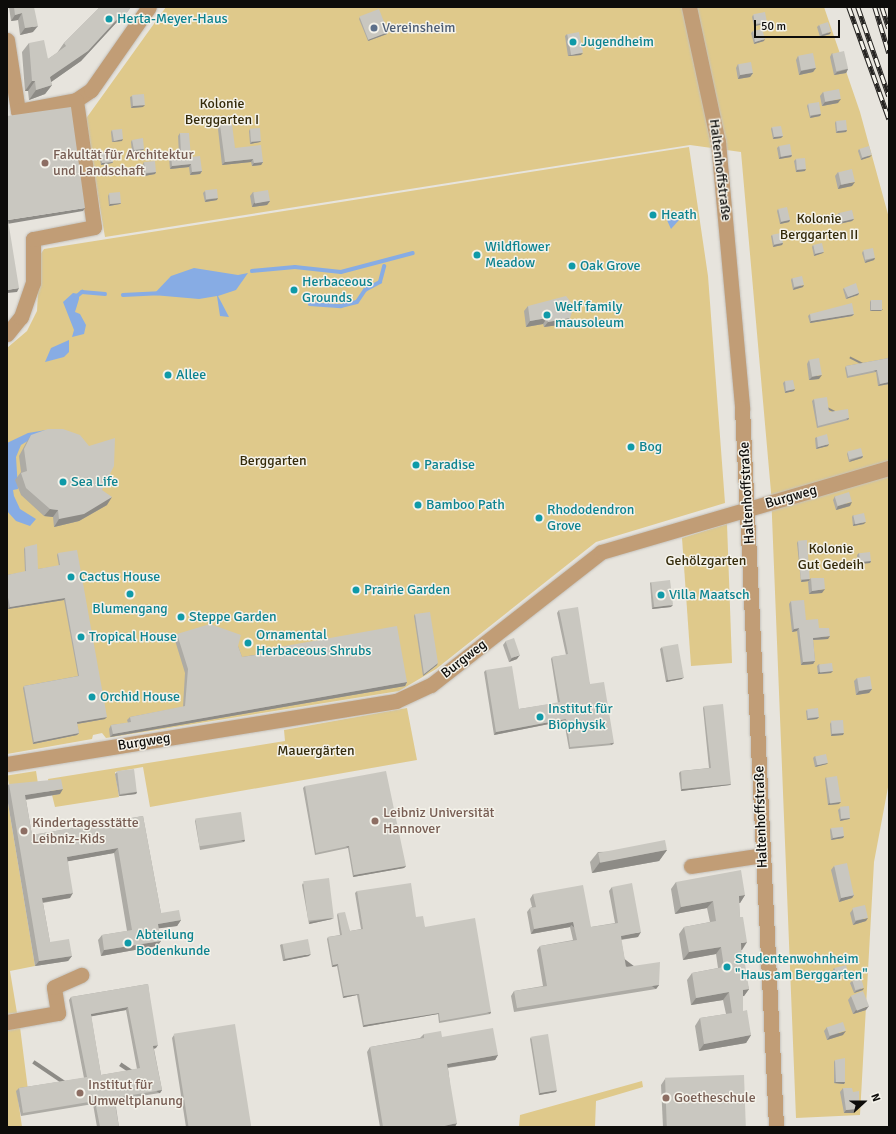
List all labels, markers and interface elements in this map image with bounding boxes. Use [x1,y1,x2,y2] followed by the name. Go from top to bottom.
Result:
[117,11,228,27] place label: Herta-Meyer-Haus
[756,12,842,38] scale bar
[104,14,114,24] marker: Herta-Meyer-Haus
[761,19,786,34] text: 50 m
[382,20,455,36] place label: Vereinsheim
[369,23,379,33] marker: Vereinsheim
[581,34,654,50] place label: Jugendheim
[568,37,578,47] marker: Jugendheim
[185,96,259,128] park label: Kolonie Berggarten I
[705,118,735,222] street label: Haltenhoffstraße
[53,147,194,180] place label: Fakultät für Architektur und Landschaft
[40,158,50,168] marker: Fakultät für Architektur und Landschaft
[661,207,697,223] place label: Heath
[648,210,658,220] marker: Heath
[780,211,858,244] park label: Kolonie Berggarten II
[485,239,550,272] place label: Wildflower Meadow
[472,250,482,260] marker: Wildflower Meadow
[580,258,640,274] place label: Oak Grove
[567,261,577,271] marker: Oak Grove
[302,274,373,306] place label: Herbaceous Grounds
[289,285,299,295] marker: Herbaceous Grounds
[555,299,624,332] place label: Welf family mausoleum
[542,310,552,320] marker: Welf family mausoleum
[176,367,206,383] place label: Allee
[163,370,173,380] marker: Allee
[639,439,662,455] place label: Bog
[736,441,758,545] street label: Haltenhoffstraße
[626,442,636,452] marker: Bog
[239,453,307,469] park label: Berggarten
[424,457,475,473] place label: Paradise
[411,460,421,470] marker: Paradise
[71,474,118,490] place label: Sea Life
[58,477,68,487] marker: Sea Life
[763,482,819,512] street label: Burgweg
[426,497,505,513] place label: Bamboo Path
[413,500,423,510] marker: Bamboo Path
[547,502,634,534] place label: Rhododendron Grove
[534,513,544,523] marker: Rhododendron Grove
[798,541,864,574] park label: Kolonie Gut Gedeih
[666,553,746,569] park label: Gehölzgarten
[79,569,160,585] place label: Cactus House
[66,572,76,582] marker: Cactus House
[364,582,450,598] place label: Prairie Garden
[351,585,361,595] marker: Prairie Garden
[669,587,750,603] place label: Villa Maatsch
[125,589,135,599] marker: Blumengang
[656,590,666,600] marker: Villa Maatsch
[92,601,168,617] place label: Blumengang
[189,609,277,625] place label: Steppe Garden
[176,612,186,622] marker: Steppe Garden
[256,627,371,660] place label: Ornamental Herbaceous Shrubs
[89,629,177,645] place label: Tropical House
[76,632,86,642] marker: Tropical House
[438,636,490,682] street label: Burgweg
[243,638,253,648] marker: Ornamental Herbaceous Shrubs
[100,689,180,705] place label: Orchid House
[87,692,97,702] marker: Orchid House
[548,701,613,734] place label: Institut für Biophysik
[535,712,545,722] marker: Institut für Biophysik
[117,730,171,754] street label: Burgweg
[277,743,355,759] park label: Mauergärten
[751,765,771,869] street label: Haltenhoffstraße
[383,805,495,838] place label: Leibniz Universität Hannover
[32,815,139,848] place label: Kindertagesstätte Leibniz-Kids
[370,816,380,826] marker: Leibniz Universität Hannover
[19,826,29,836] marker: Kindertagesstätte Leibniz-Kids
[136,927,210,960] place label: Abteilung Bodenkunde
[123,938,133,948] marker: Abteilung Bodenkunde
[735,951,868,984] place label: Studentenwohnheim "Haus am Berggarten"
[722,962,732,972] marker: Studentenwohnheim "Haus am Berggarten"
[88,1077,183,1110] place label: Institut für Umweltplanung
[844,1082,884,1122] north arrow
[75,1088,85,1098] marker: Institut für Umweltplanung
[674,1090,756,1106] place label: Goetheschule
[868,1092,883,1103] text: N
[661,1093,671,1103] marker: Goetheschule

